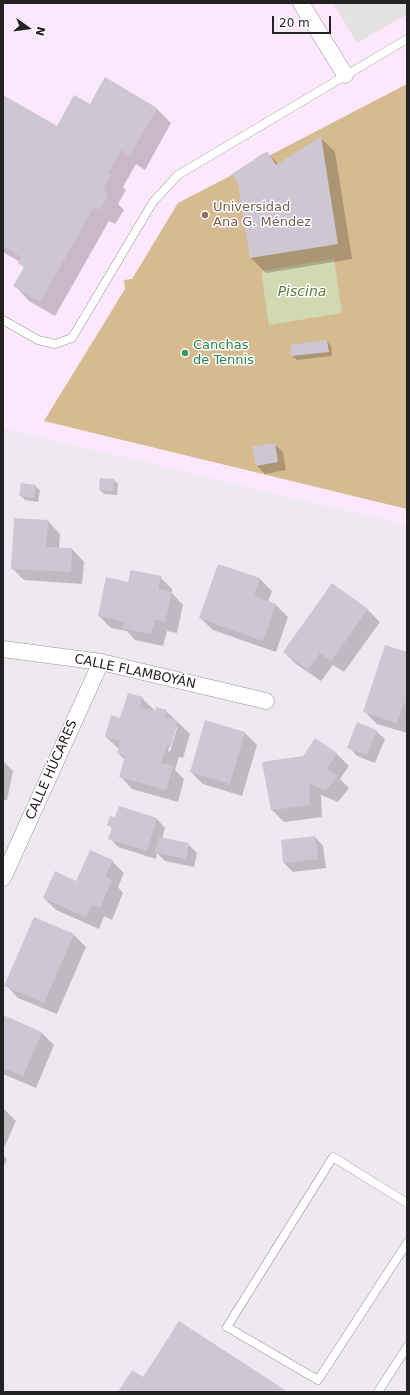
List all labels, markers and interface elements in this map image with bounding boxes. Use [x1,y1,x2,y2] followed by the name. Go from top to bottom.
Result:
[8,8,48,48] north arrow
[274,8,333,34] scale bar
[279,16,310,30] text: 20 m
[33,25,48,37] text: N
[213,200,311,231] place label: Universidad Ana G. Méndez
[200,210,210,220] marker: Universidad Ana G. Méndez
[278,284,326,300] water label: Piscina
[193,338,254,369] place label: Canchas de Tennis
[180,348,190,358] marker: Canchas de Tennis
[73,652,197,692] street label: CALLE FLAMBOYÁN
[23,718,81,822] street label: CALLE HÚCARES

